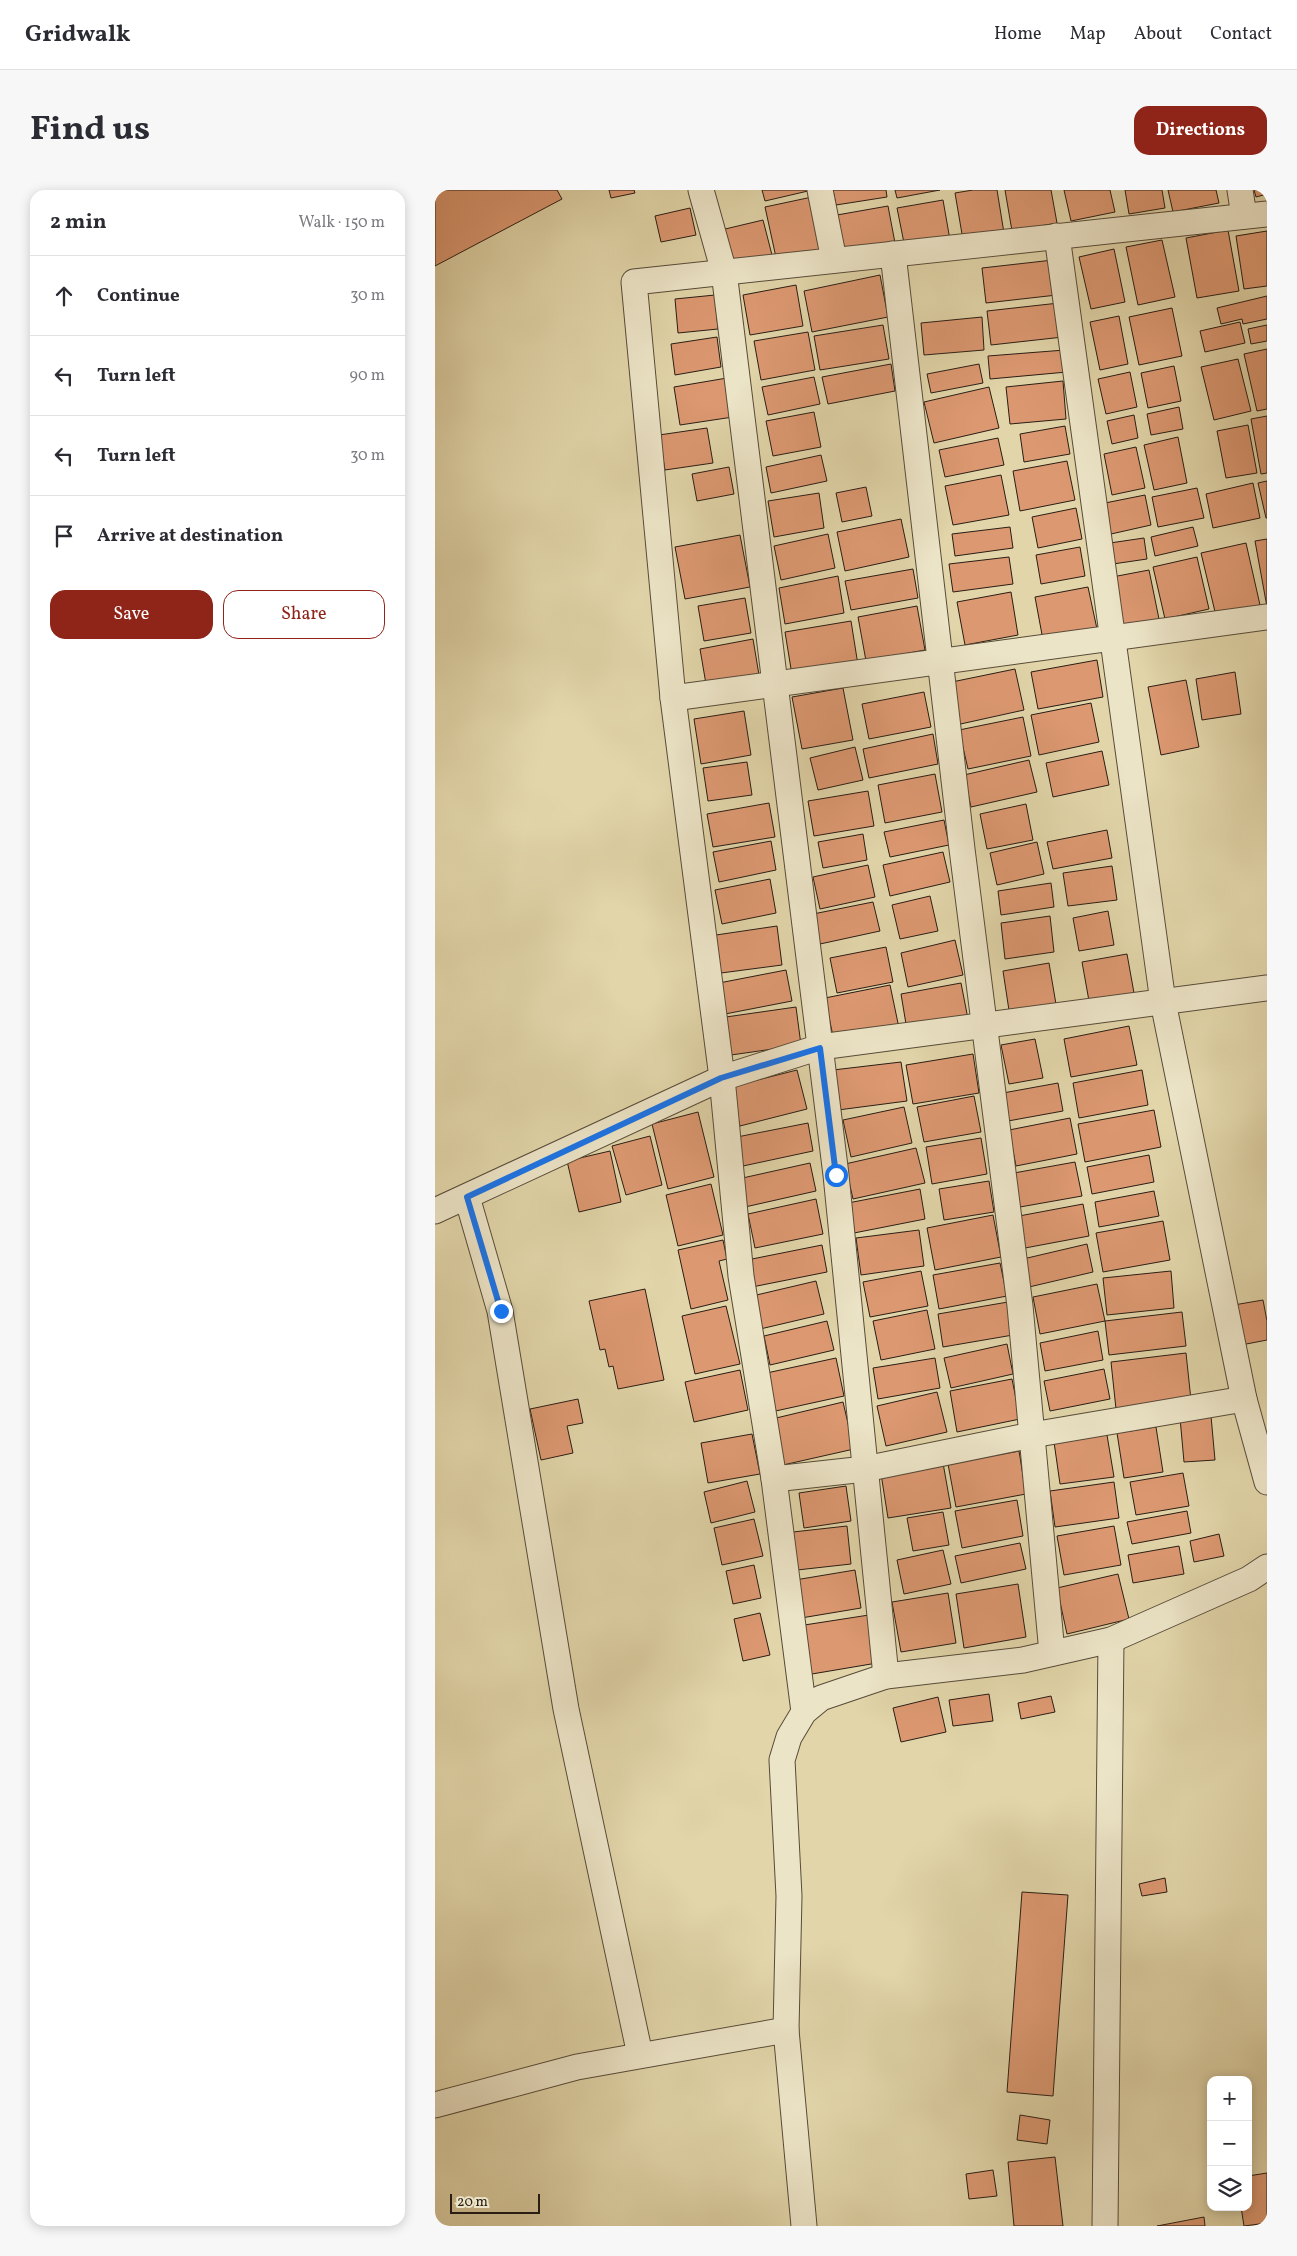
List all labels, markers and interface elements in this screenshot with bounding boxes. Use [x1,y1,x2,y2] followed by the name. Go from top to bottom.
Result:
[25,18,131,52] text: Gridwalk
[994,22,1042,47] text: Home
[1070,22,1106,47] text: Map
[1134,22,1182,47] text: About
[1210,22,1272,47] text: Contact
[30,106,150,154] text: Find us
[1134,106,1267,155] button: Directions
[50,208,107,237] text: 2 min
[299,212,385,234] text: Walk · 150 m
[50,282,78,310] icon: ahead
[97,283,180,309] text: Continue
[350,285,385,307] text: 30 m
[50,362,78,390] icon: left
[97,363,176,389] text: Turn left
[349,365,385,387] text: 90 m
[50,442,78,470] icon: left
[97,443,176,469] text: Turn left
[350,445,385,467] text: 30 m
[50,522,78,550] icon: arrive
[97,523,283,549] text: Arrive at destination
[50,590,213,639] button: Save
[223,590,385,639] button: Share
[825,1164,848,1187] route start
[490,1300,513,1323] route end
[1207,2076,1252,2211] map controls
[1207,2076,1252,2121] button: +
[1207,2121,1252,2166] button: −
[1207,2166,1252,2211] button: layers
[450,2191,540,2214] scale bar
[457,2193,488,2212] text: 20 m

